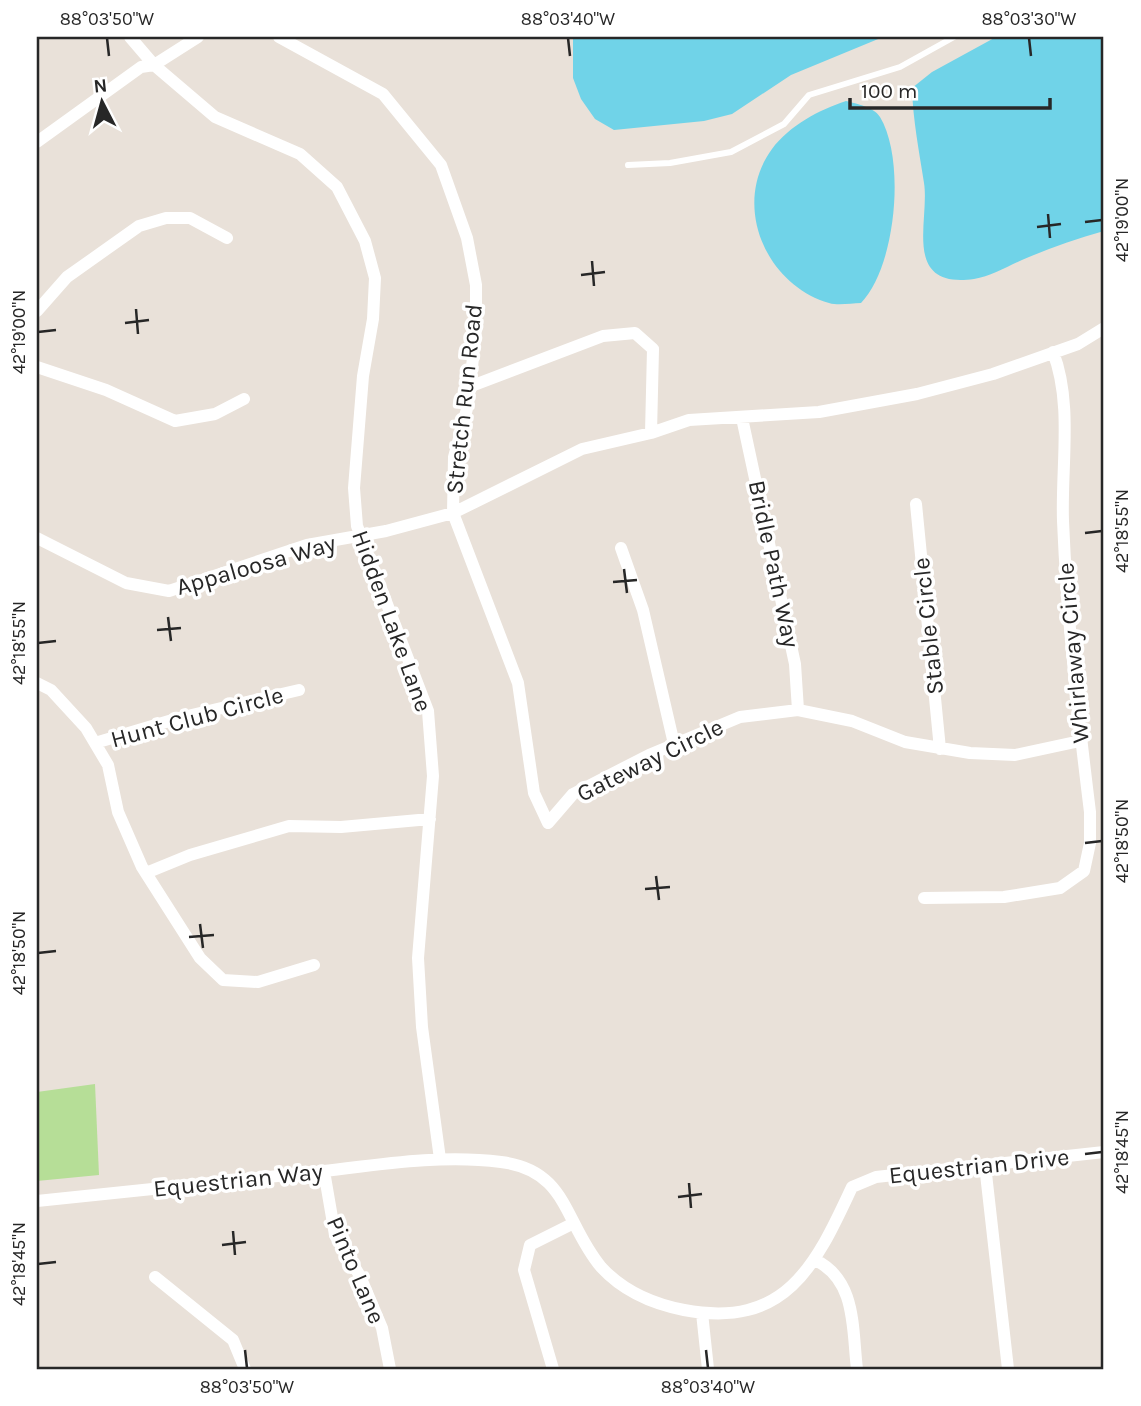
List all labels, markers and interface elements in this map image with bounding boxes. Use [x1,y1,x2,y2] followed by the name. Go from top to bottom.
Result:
[60,8,154,30] text: 88°03'50"W
[521,8,615,30] text: 88°03'40"W
[982,8,1076,30] text: 88°03'30"W
[66,66,136,136] north arrow
[850,66,1050,110] scale bar
[92,74,108,98] text: N
[861,79,918,103] text: 100 m
[1111,178,1133,262] text: 42°19'00"N
[8,290,30,374] text: 42°19'00"N
[440,303,488,495] street label: Stretch Run Road
[743,478,805,650] street label: Bridle Path Way
[1111,489,1133,573] text: 42°18'55"N
[346,526,438,716] street label: Hidden Lake Lane
[173,529,339,601] street label: Appaloosa Way
[907,556,949,696] street label: Stable Circle
[1051,562,1095,744] street label: Whirlaway Circle
[8,601,30,685] text: 42°18'55"N
[108,680,286,754] street label: Hunt Club Circle
[572,712,728,808] street label: Gateway Circle
[1111,799,1133,883] text: 42°18'50"N
[8,911,30,995] text: 42°18'50"N
[1111,1110,1133,1194] text: 42°18'45"N
[887,1143,1071,1189] street label: Equestrian Drive
[152,1157,324,1203] street label: Equestrian Way
[321,1212,391,1328] street label: Pinto Lane
[8,1222,30,1306] text: 42°18'45"N
[200,1376,294,1398] text: 88°03'50"W
[661,1376,755,1398] text: 88°03'40"W

